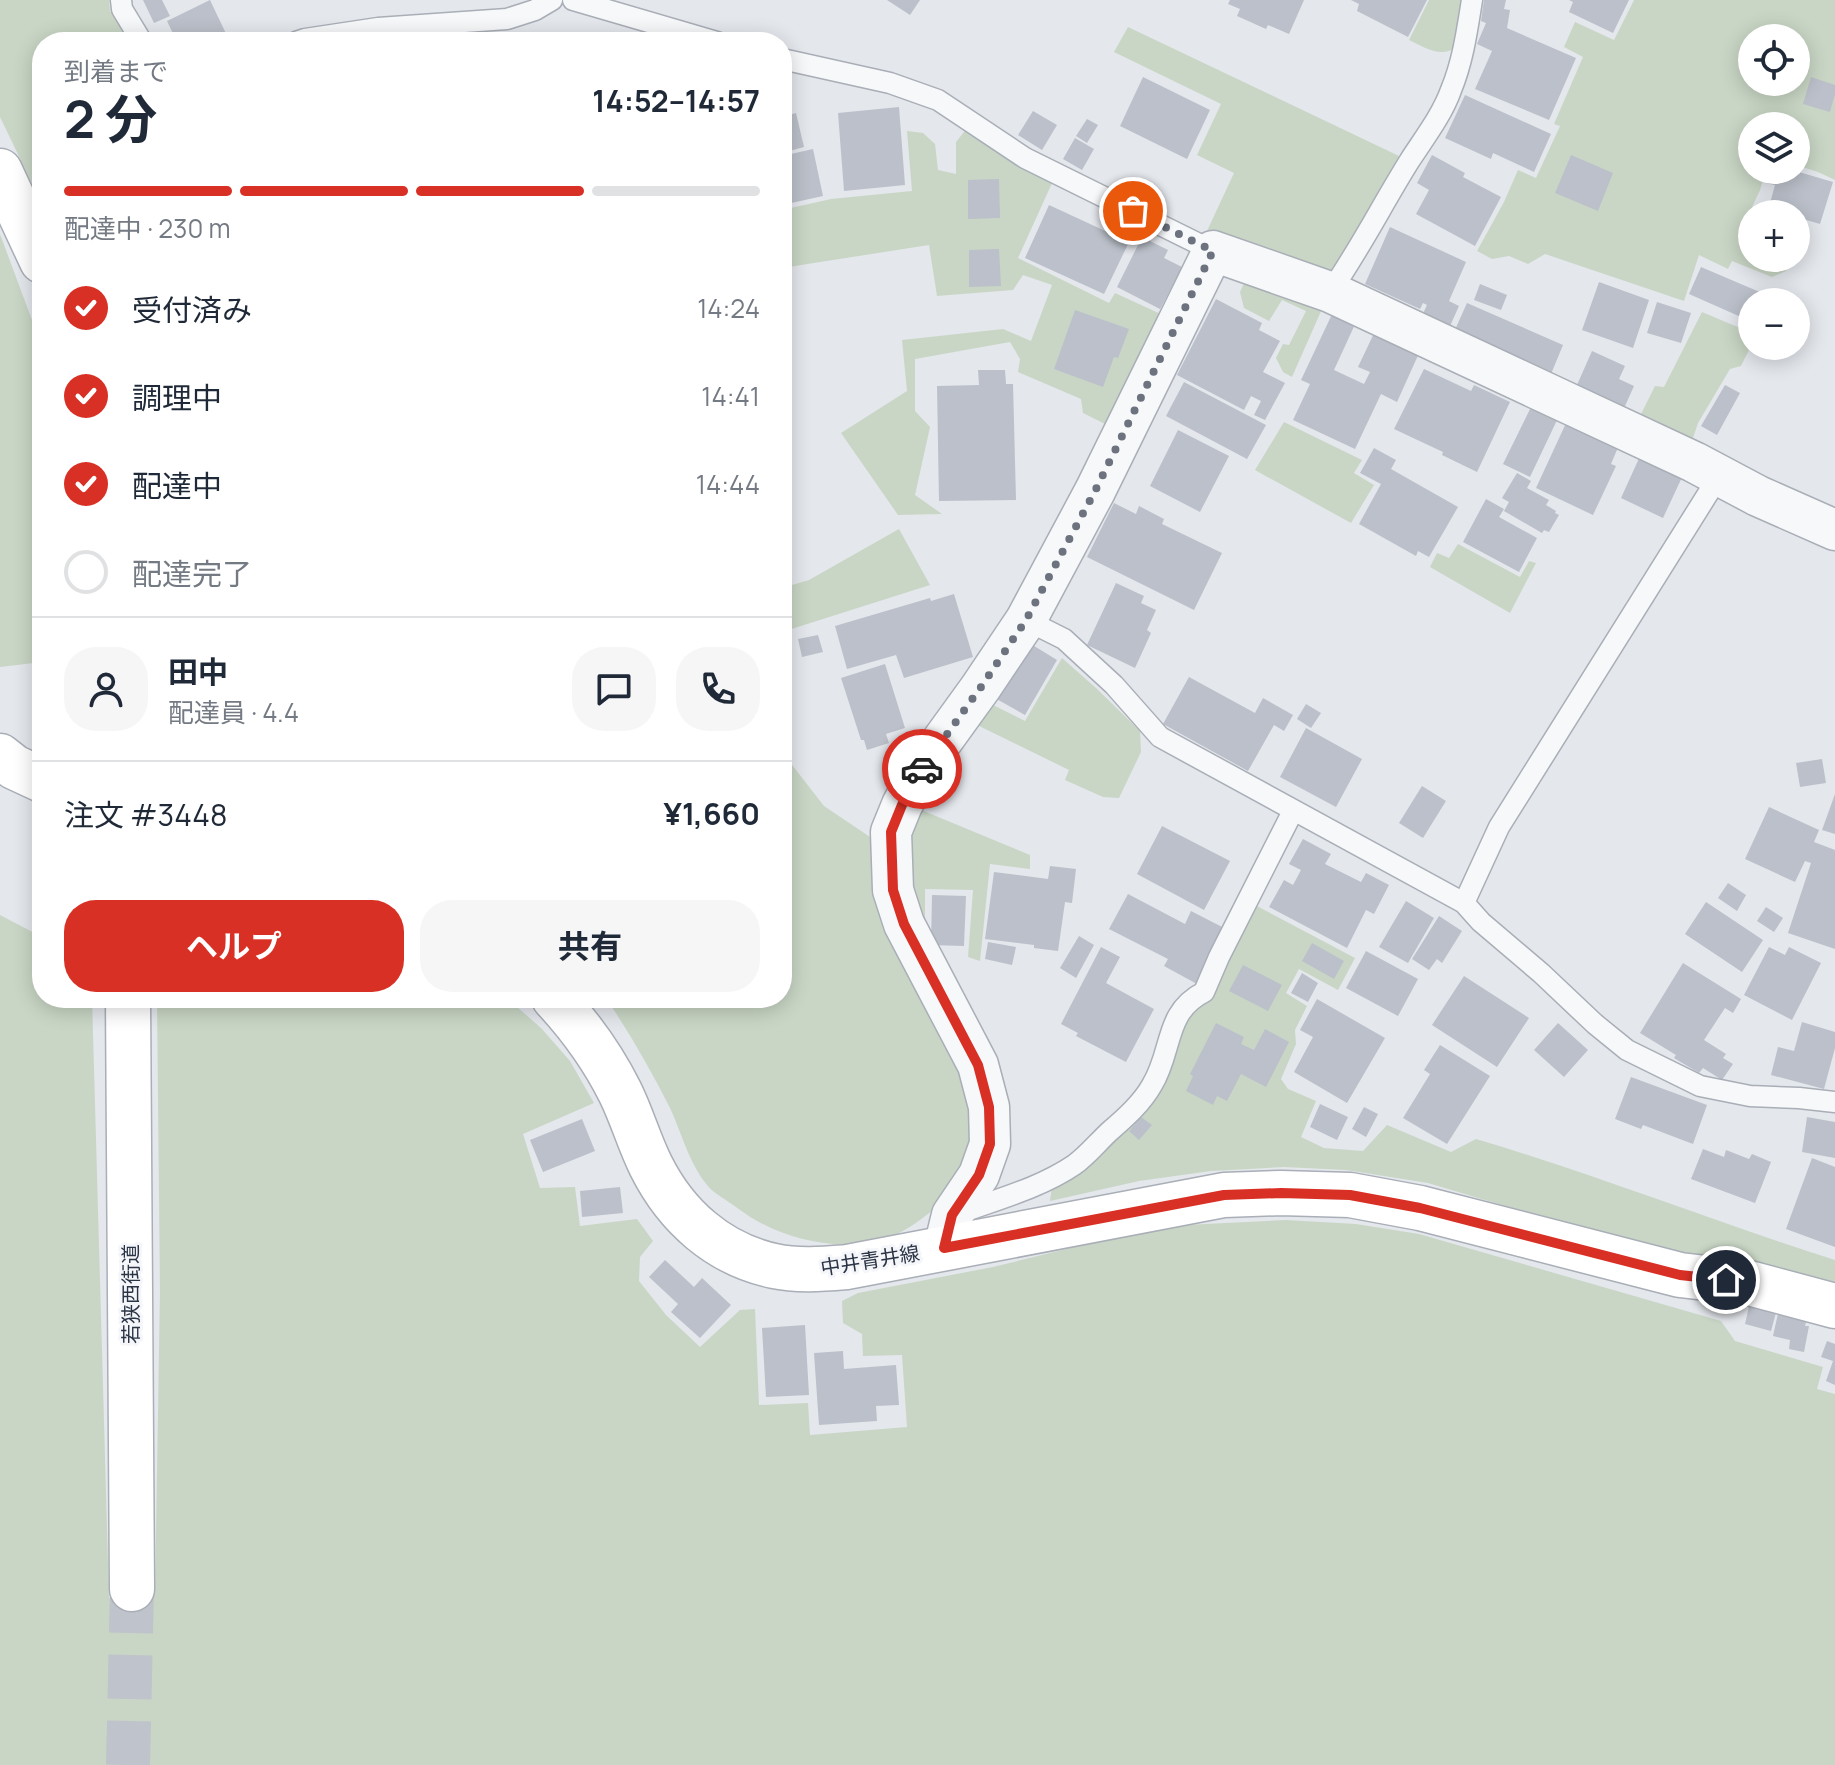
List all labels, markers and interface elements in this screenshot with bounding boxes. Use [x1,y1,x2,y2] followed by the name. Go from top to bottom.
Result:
[1738,24,1810,360] map controls
[1738,24,1810,96] button: locate
[64,53,168,89] text: 到着まで
[592,80,760,121] text: 14:52–14:57
[64,83,157,154] text: 2 分
[1738,112,1810,184] button: layers
[1099,177,1167,245] pin
[1111,189,1155,233] icon: bag
[1738,200,1810,272] button: +
[64,210,231,246] text: 配達中 · 230 m
[64,286,108,330] icon: check
[1738,288,1810,360] button: −
[132,289,252,330] text: 受付済み
[697,290,760,326] text: 14:24
[64,374,108,418] icon: check
[132,377,222,418] text: 調理中
[701,378,760,414] text: 14:41
[64,462,108,506] icon: check
[132,465,222,506] text: 配達中
[696,466,760,502] text: 14:44
[132,553,252,594] text: 配達完了
[64,647,148,731] button: person
[572,647,656,731] button: chat
[676,647,760,731] button: phone
[168,651,228,692] text: 田中
[168,694,299,730] text: 配達員 · 4.4
[882,729,962,809] courier
[900,747,944,791] icon: car
[664,793,760,834] text: ¥1,660
[64,794,227,835] text: 注文 #3448
[64,900,404,992] button: ヘルプ
[420,900,760,992] button: 共有
[819,1239,921,1281] street label: 中井青井線
[117,1244,144,1344] street label: 若狭西街道
[1692,1246,1760,1314] pin
[1704,1258,1748,1302] icon: home

